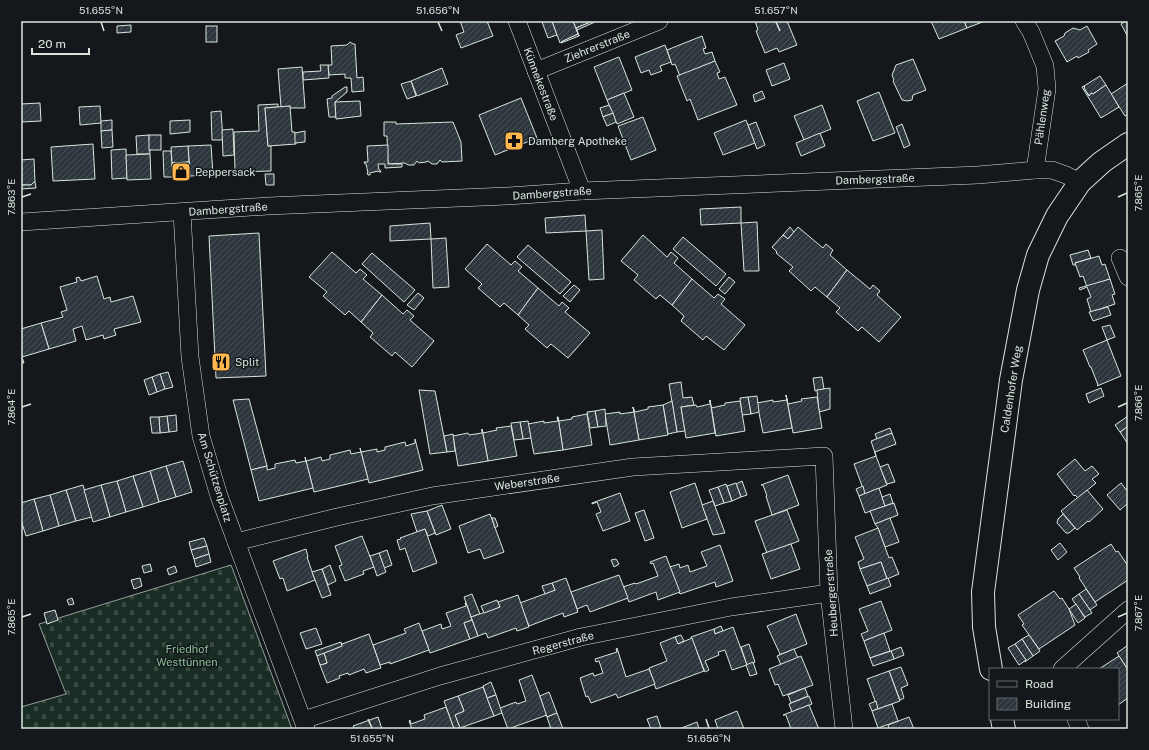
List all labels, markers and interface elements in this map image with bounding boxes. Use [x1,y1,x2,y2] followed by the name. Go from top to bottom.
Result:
[79,4,123,16] text: 51.655°N
[416,4,460,16] text: 51.656°N
[754,4,798,16] text: 51.657°N
[563,27,631,65] street label: Ziehrerstraße
[32,30,89,56] scale bar
[38,37,66,51] text: 20 m
[522,46,560,122] street label: Künnekestraße
[1032,88,1052,146] street label: Pählenweg
[503,130,525,152] pharmacy icon: Damberg Apotheke
[528,135,627,147] place label: Damberg Apotheke
[170,161,192,183] shop icon: Peppersack
[195,166,256,178] place label: Peppersack
[835,172,915,186] street label: Dambergstraße
[1132,175,1144,211] text: 7.865°E
[5,179,17,215] text: 7.863°E
[512,184,592,202] street label: Dambergstraße
[188,200,268,218] street label: Dambergstraße
[998,344,1024,434] street label: Caldenhofer Weg
[210,351,232,373] restaurant icon: Split
[235,356,259,368] place label: Split
[1132,385,1144,421] text: 7.866°E
[5,389,17,425] text: 7.864°E
[196,431,234,523] street label: Am Schützenplatz
[494,471,560,493] street label: Weberstraße
[822,549,840,637] street label: Heubergerstraße
[1132,595,1144,631] text: 7.867°E
[5,599,17,635] text: 7.865°E
[531,629,595,657] street label: Regerstraße
[156,643,218,668] park label: Friedhof Westtünnen
[989,668,1119,720] legend
[1025,677,1053,691] text: Road
[1025,697,1071,711] text: Building
[350,732,394,744] text: 51.655°N
[687,732,731,744] text: 51.656°N

